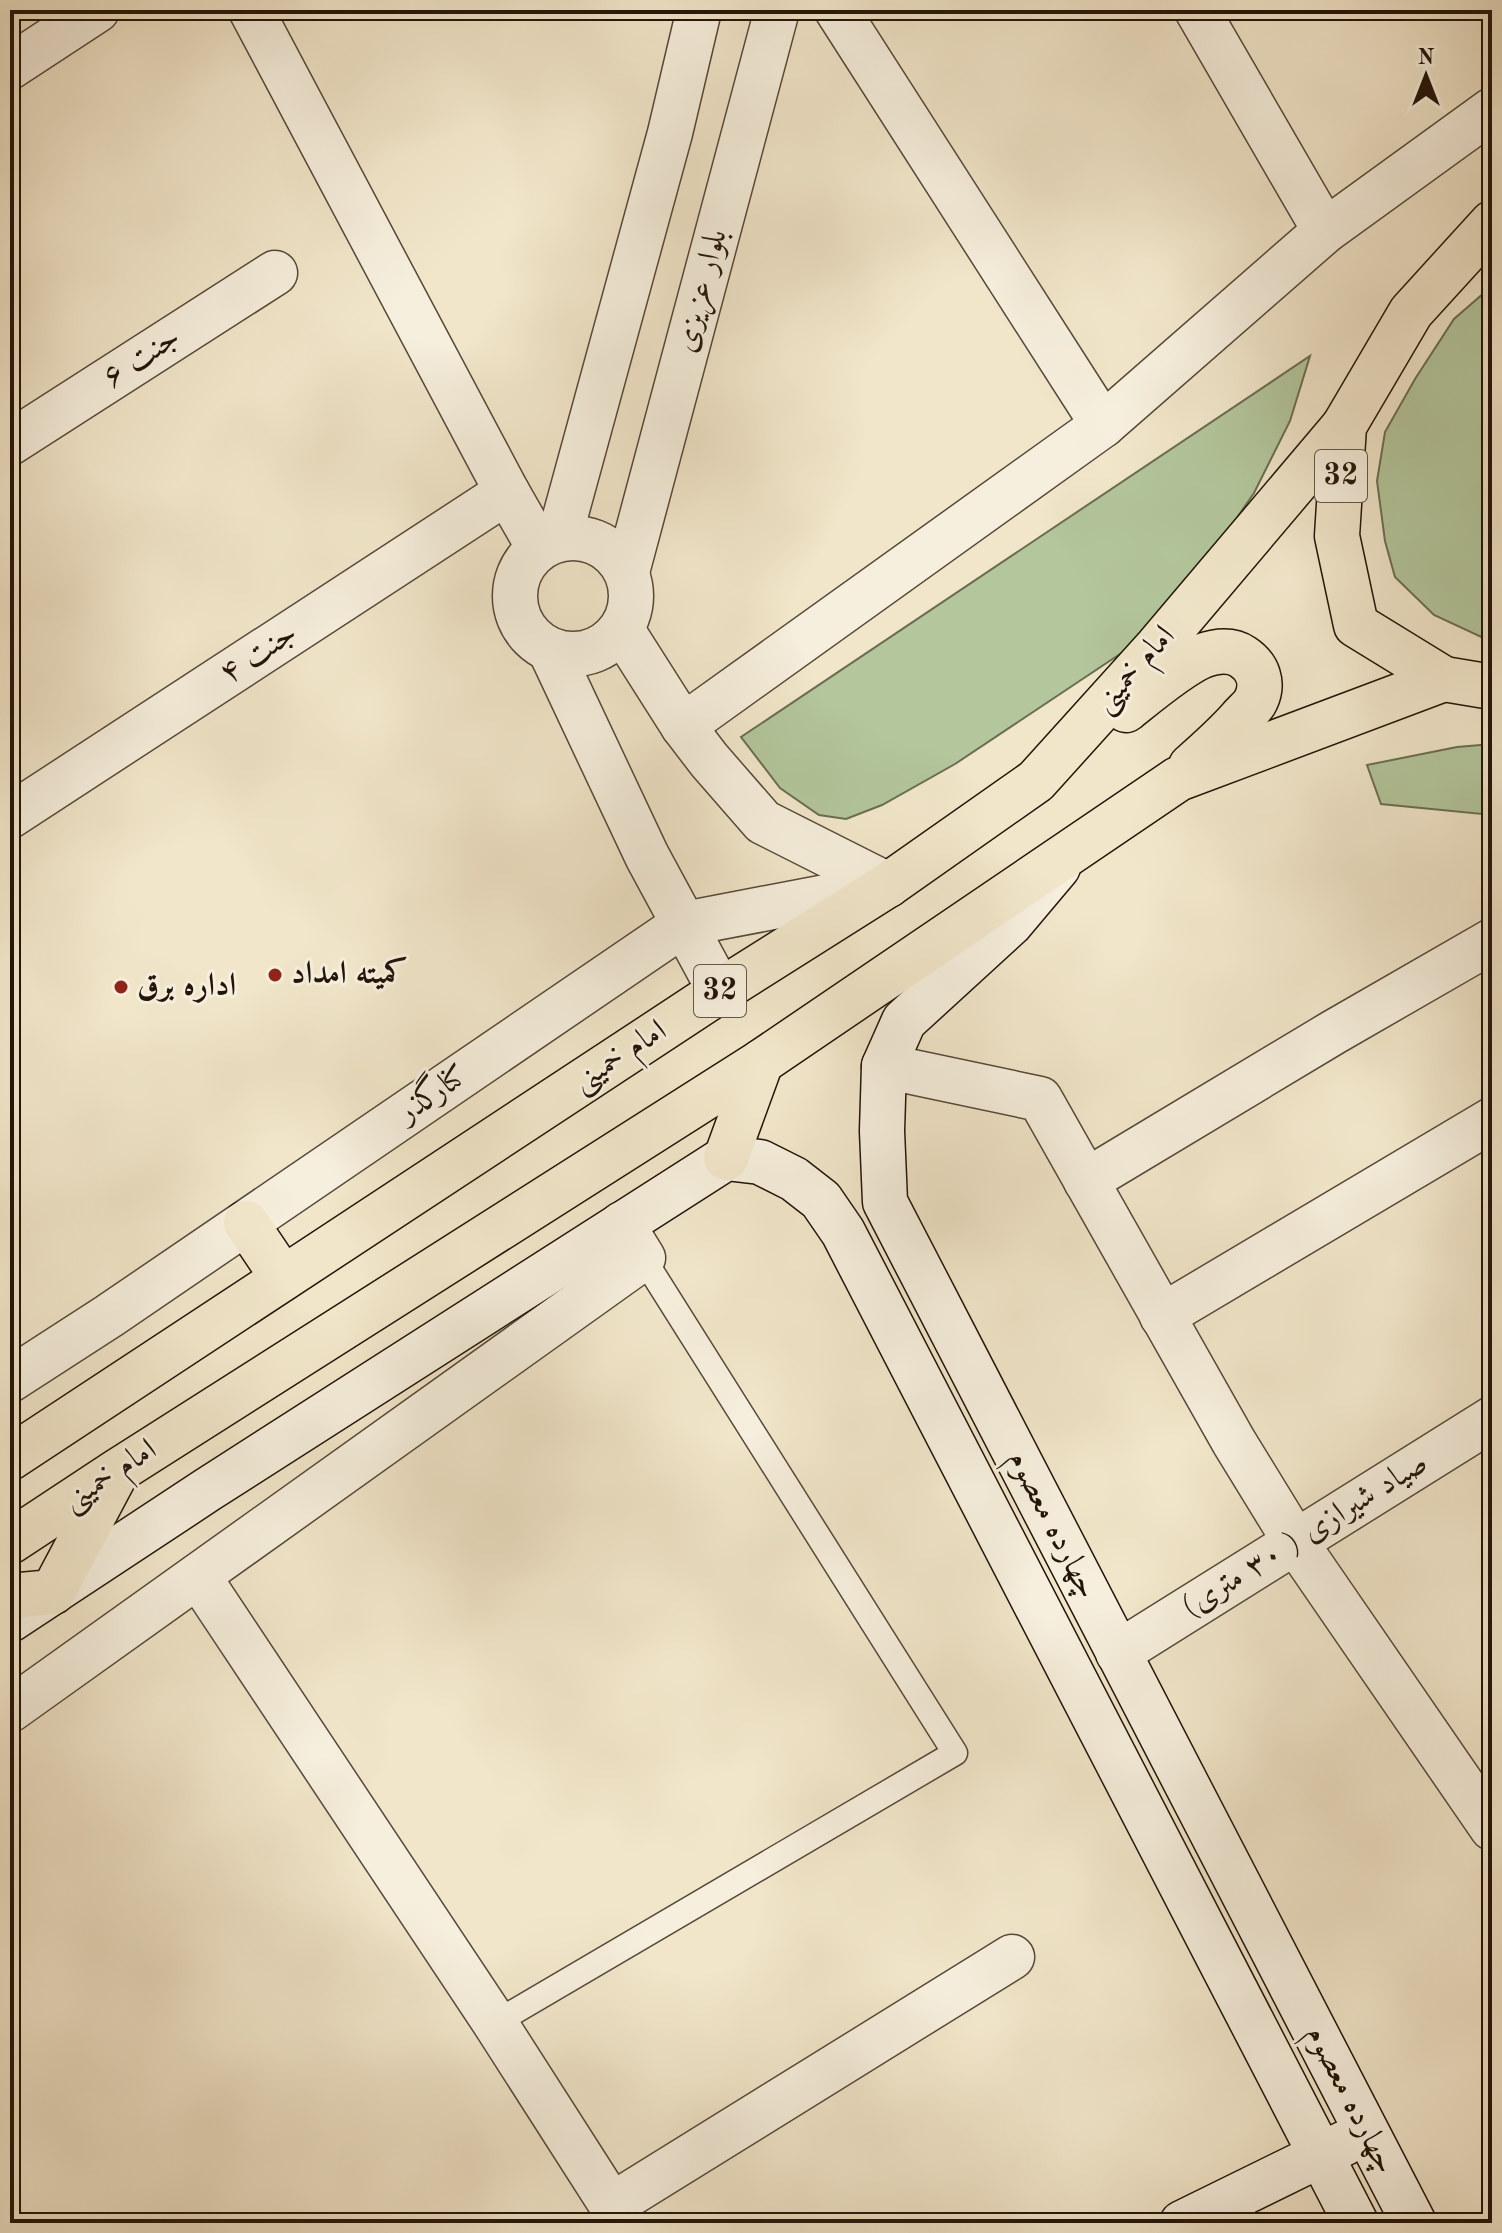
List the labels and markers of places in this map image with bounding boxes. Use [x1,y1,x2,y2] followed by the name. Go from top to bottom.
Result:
[291,956,408,991] place label: کمیته امداد
[266,966,284,984] marker: کمیته امداد
[137,971,236,1003] place label: اداره برق
[112,978,130,996] marker: اداره برق

